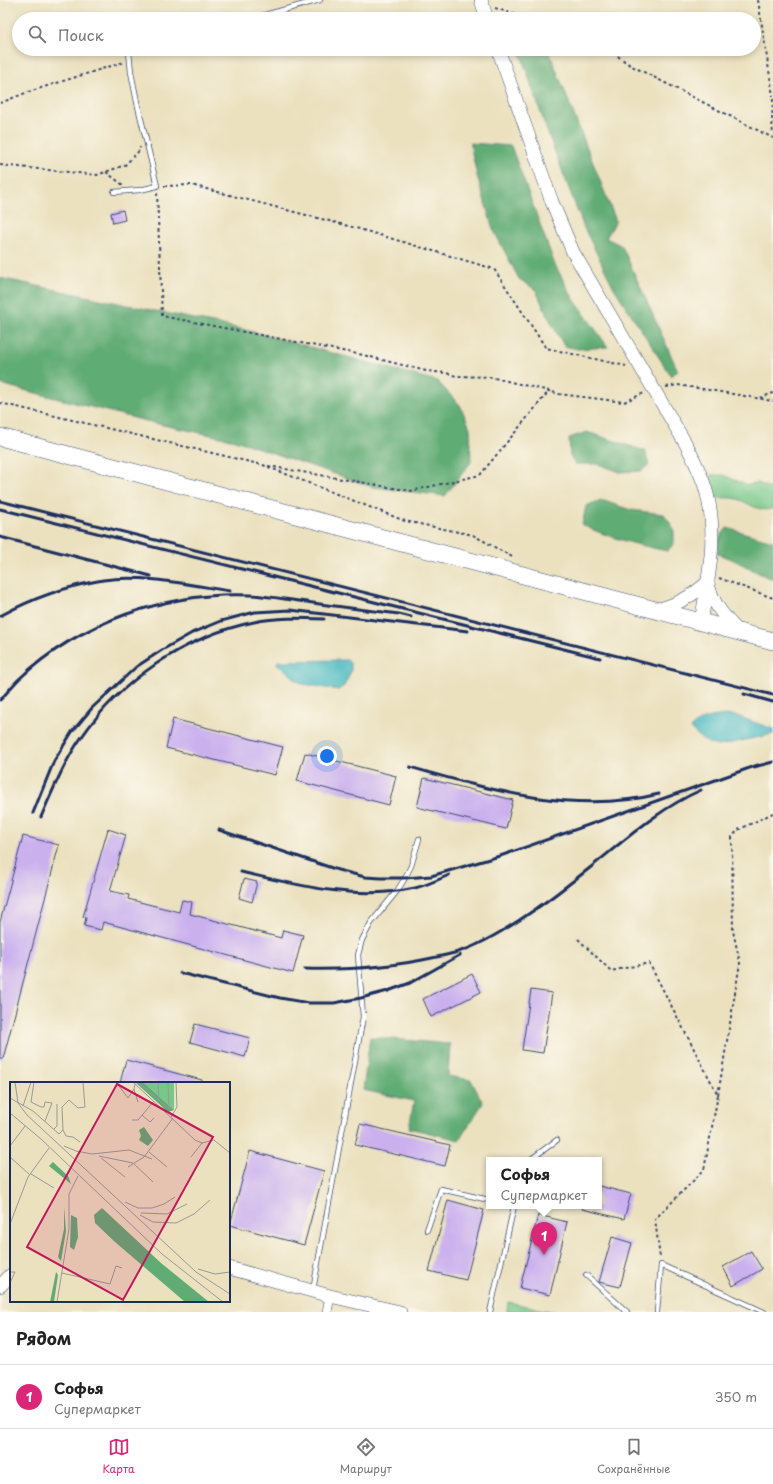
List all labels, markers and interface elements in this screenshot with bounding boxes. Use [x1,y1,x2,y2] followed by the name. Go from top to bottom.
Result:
[12,12,761,56] search box
[26,23,48,45] icon: search
[58,23,104,46] text: Поиск
[317,746,337,766] your location
[10,1082,230,1302] inset map
[486,1157,602,1209] popup
[501,1162,550,1185] text: Софья
[501,1185,587,1204] text: Супермаркет
[531,1222,557,1255] pin: 1
[16,1325,71,1351] text: Рядом
[54,1376,104,1399] text: Софья
[26,1387,32,1406] text: 1
[715,1387,757,1406] text: 350 m
[54,1399,141,1418] text: Супермаркет
[103,1436,135,1477] tab: Карта
[340,1436,392,1477] tab: Маршрут
[597,1436,670,1477] tab: Сохранённые

